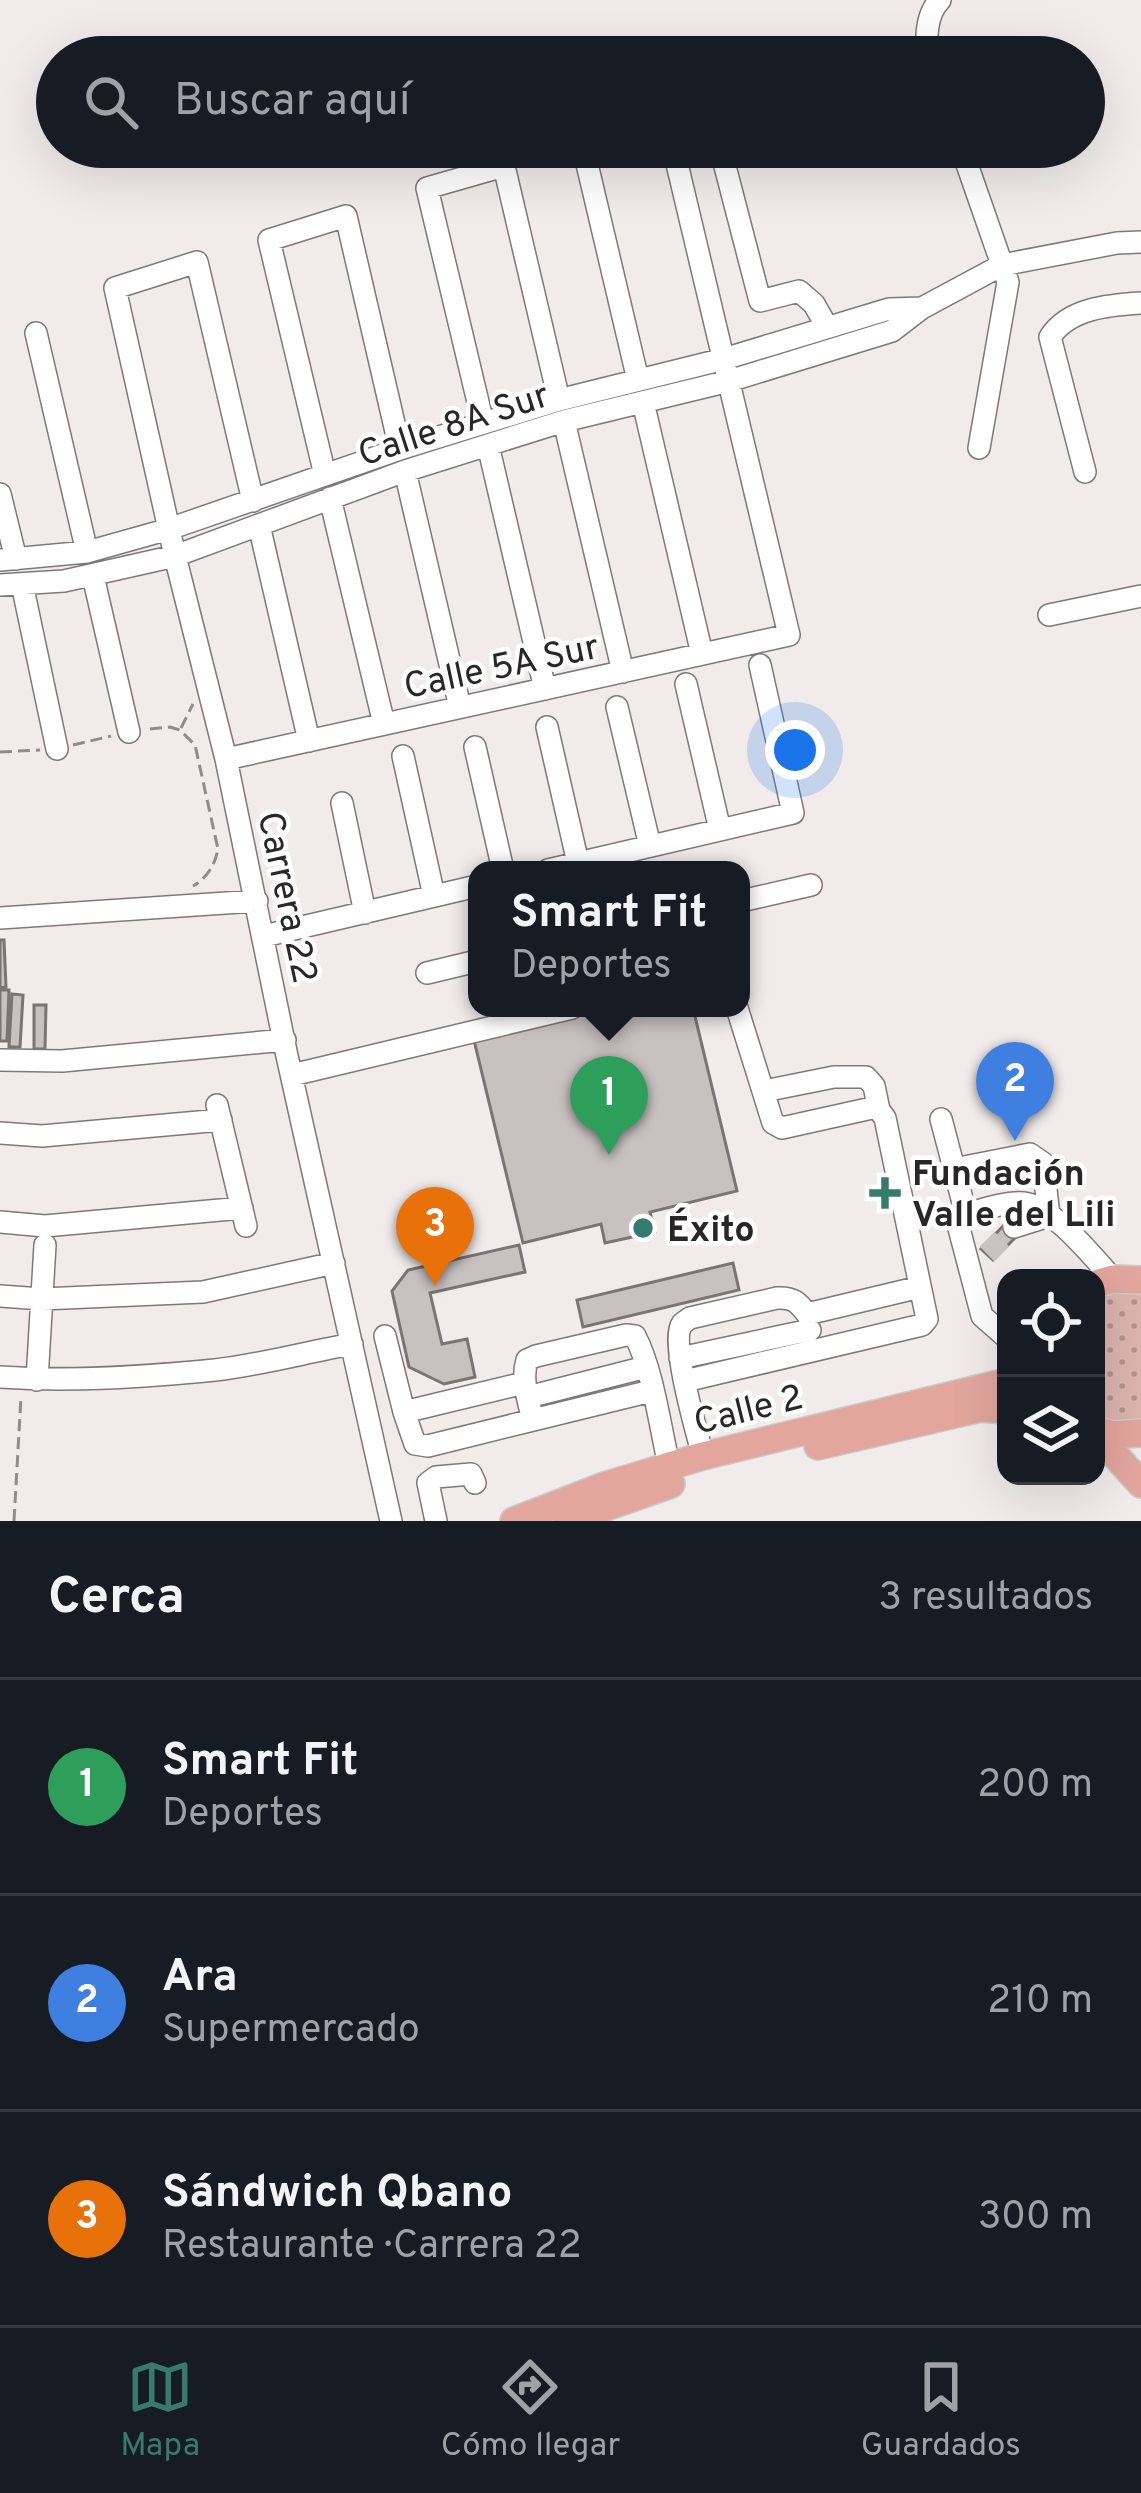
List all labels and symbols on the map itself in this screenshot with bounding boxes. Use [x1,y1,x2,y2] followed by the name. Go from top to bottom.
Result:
[353,374,556,479] street label: Calle 8A Sur
[400,626,604,712] street label: Calle 5A Sur
[765,720,825,780] your location
[244,808,326,988] street label: Carrera 22
[976,1042,1054,1141] pin: 2
[570,1056,648,1155] pin: 1
[912,1153,1115,1240] place label: Fundación Valle del Lili
[869,1177,901,1209] marker: Fundación Valle del Lili
[396,1187,474,1286] pin: 3
[667,1207,755,1255] place label: Éxito
[630,1215,656,1241] marker: Éxito
[690,1376,808,1448] street label: Calle 2

